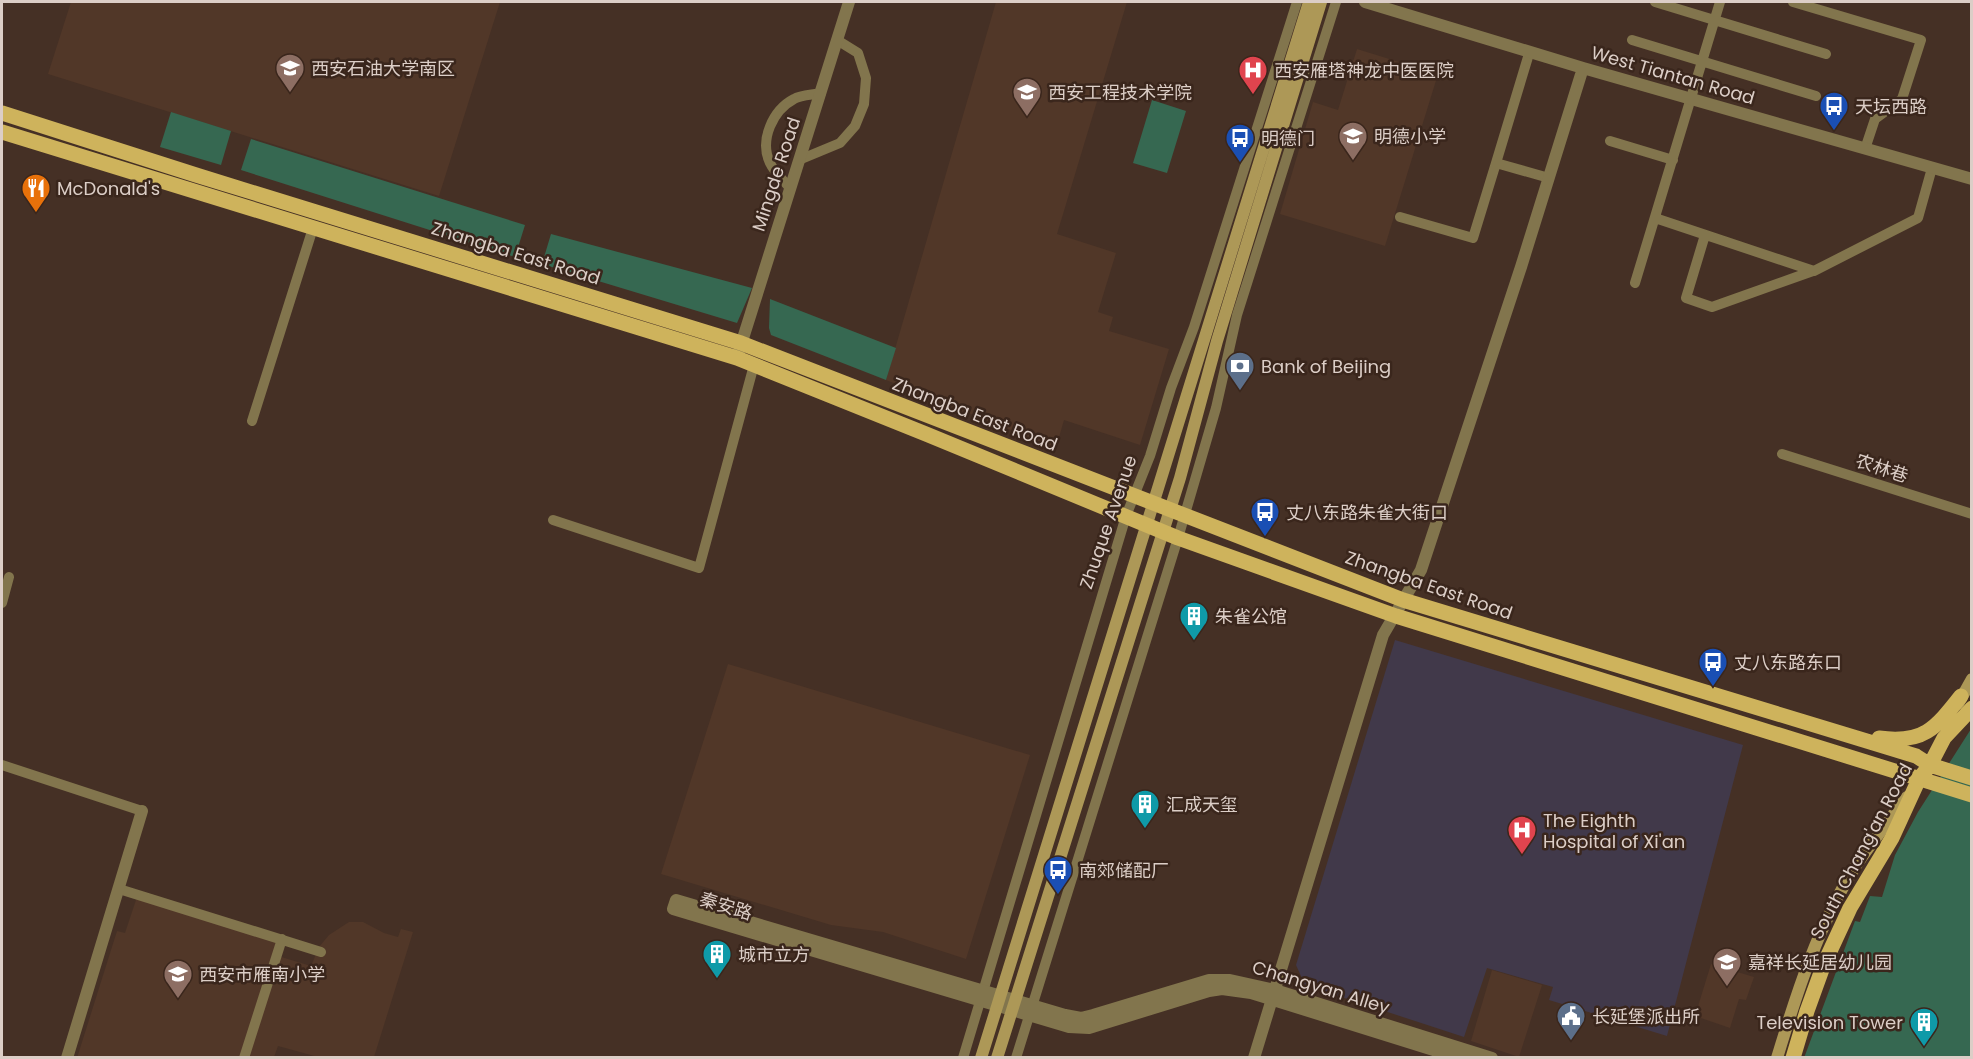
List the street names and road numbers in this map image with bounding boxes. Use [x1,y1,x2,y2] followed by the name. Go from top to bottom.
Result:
[1588,40,1758,110] street label: West Tiantan Road
[746,114,806,234] street label: Mingde Road
[429,215,603,291] street label: Zhangba East Road
[889,371,1061,457] street label: Zhangba East Road
[1852,448,1912,488] street label: 农林巷
[1073,452,1143,592] street label: Zhuque Avenue
[1342,545,1516,625] street label: Zhangba East Road
[1804,759,1918,943] street label: South Chang'an Road
[697,886,755,926] street label: 秦安路
[1249,954,1393,1020] street label: Changyan Alley

